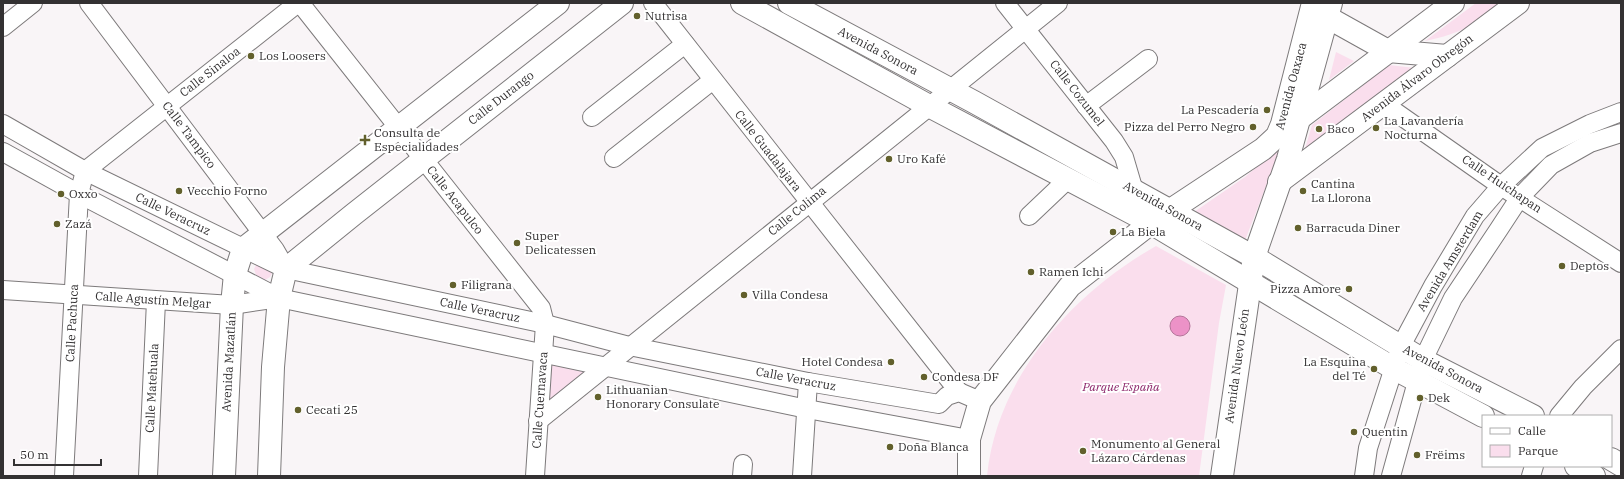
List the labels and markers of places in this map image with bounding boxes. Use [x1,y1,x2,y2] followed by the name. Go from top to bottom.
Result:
[645,8,688,23] place label: Nutrisa
[632,11,642,21] marker: Nutrisa
[259,48,326,63] place label: Los Loosers
[246,51,256,61] marker: Los Loosers
[1181,102,1259,117] place label: La Pescadería
[1262,105,1272,115] marker: La Pescadería
[1384,113,1464,142] place label: La Lavandería Nocturna
[1124,119,1245,134] place label: Pizza del Perro Negro
[1327,121,1355,136] place label: Baco
[1248,122,1258,132] marker: Pizza del Perro Negro
[1371,123,1381,133] marker: La Lavandería Nocturna
[1314,124,1324,134] marker: Baco
[374,125,459,154] place label: Consulta de Especialidades
[359,134,371,146] marker: Consulta de Especialidades
[897,151,946,166] place label: Uro Kafé
[884,154,894,164] marker: Uro Kafé
[1311,176,1372,205] place label: Cantina La Llorona
[187,183,268,198] place label: Vecchio Forno
[69,186,98,201] place label: Oxxo
[174,186,184,196] marker: Vecchio Forno
[1298,186,1308,196] marker: Cantina La Llorona
[56,189,66,199] marker: Oxxo
[65,216,92,231] place label: Zazá
[52,219,62,229] marker: Zazá
[1306,220,1400,235] place label: Barracuda Diner
[1293,223,1303,233] marker: Barracuda Diner
[1121,224,1166,239] place label: La Biela
[1108,227,1118,237] marker: La Biela
[525,228,597,257] place label: Super Delicatessen
[512,238,522,248] marker: Super Delicatessen
[1570,258,1609,273] place label: Deptos
[1557,261,1567,271] marker: Deptos
[1039,264,1104,279] place label: Ramen Ichi
[1026,267,1036,277] marker: Ramen Ichi
[461,277,512,292] place label: Filigrana
[448,280,458,290] marker: Filigrana
[1270,281,1341,296] place label: Pizza Amore
[1344,284,1354,294] marker: Pizza Amore
[752,287,829,302] place label: Villa Condesa
[739,290,749,300] marker: Villa Condesa
[801,354,883,369] place label: Hotel Condesa
[1303,354,1366,383] place label: La Esquina del Té
[886,357,896,367] marker: Hotel Condesa
[1369,364,1379,374] marker: La Esquina del Té
[932,369,999,384] place label: Condesa DF
[919,372,929,382] marker: Condesa DF
[606,382,719,411] place label: Lithuanian Honorary Consulate
[1428,390,1450,405] place label: Dek
[593,392,603,402] marker: Lithuanian Honorary Consulate
[1415,393,1425,403] marker: Dek
[306,402,358,417] place label: Cecati 25
[293,405,303,415] marker: Cecati 25
[1362,424,1408,439] place label: Quentin
[1349,427,1359,437] marker: Quentin
[1091,436,1221,465] place label: Monumento al General Lázaro Cárdenas
[898,439,969,454] place label: Doña Blanca
[885,442,895,452] marker: Doña Blanca
[1078,446,1088,456] marker: Monumento al General Lázaro Cárdenas
[1425,447,1465,462] place label: Frëims
[1412,450,1422,460] marker: Frëims

